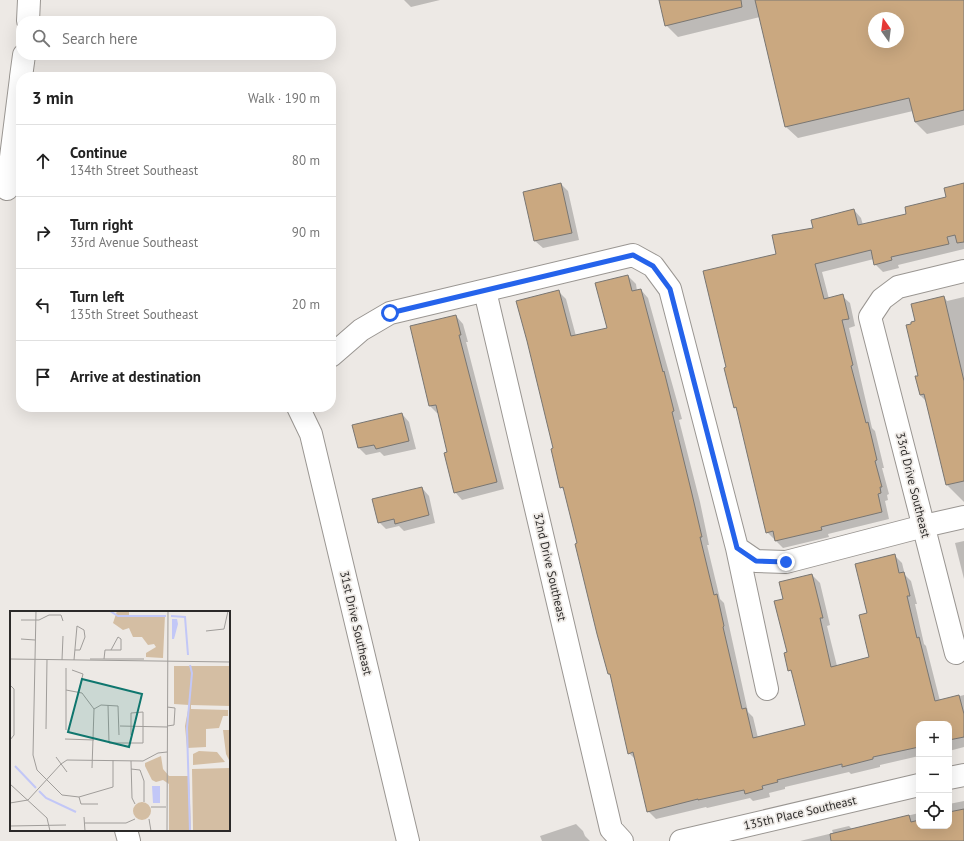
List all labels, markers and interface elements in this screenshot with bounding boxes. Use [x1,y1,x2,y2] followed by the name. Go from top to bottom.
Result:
[868,12,904,48] north arrow
[16,16,336,60] search box
[30,27,52,49] icon: search
[62,29,138,48] text: Search here
[32,87,73,109] text: 3 min
[248,90,320,107] text: Walk · 190 m
[70,143,127,162] text: Continue
[32,150,54,172] icon: ahead
[292,152,320,169] text: 80 m
[70,162,198,179] text: 134th Street Southeast
[70,215,133,234] text: Turn right
[32,222,54,244] icon: right
[292,224,320,241] text: 90 m
[70,234,198,251] text: 33rd Avenue Southeast
[70,287,124,306] text: Turn left
[32,294,54,316] icon: left
[292,296,320,313] text: 20 m
[381,304,399,322] route start
[70,306,198,323] text: 135th Street Southeast
[32,366,54,388] icon: arrive
[70,367,201,386] text: Arrive at destination
[893,431,934,539] street label: 33rd Drive Southeast
[531,511,570,622] street label: 32nd Drive Southeast
[777,553,795,571] route end
[337,569,376,676] street label: 31st Drive Southeast
[10,611,230,831] inset map
[916,721,952,829] map controls
[916,721,952,757] button: +
[916,757,952,793] button: −
[742,792,858,833] street label: 135th Place Southeast
[916,793,952,829] button: locate

